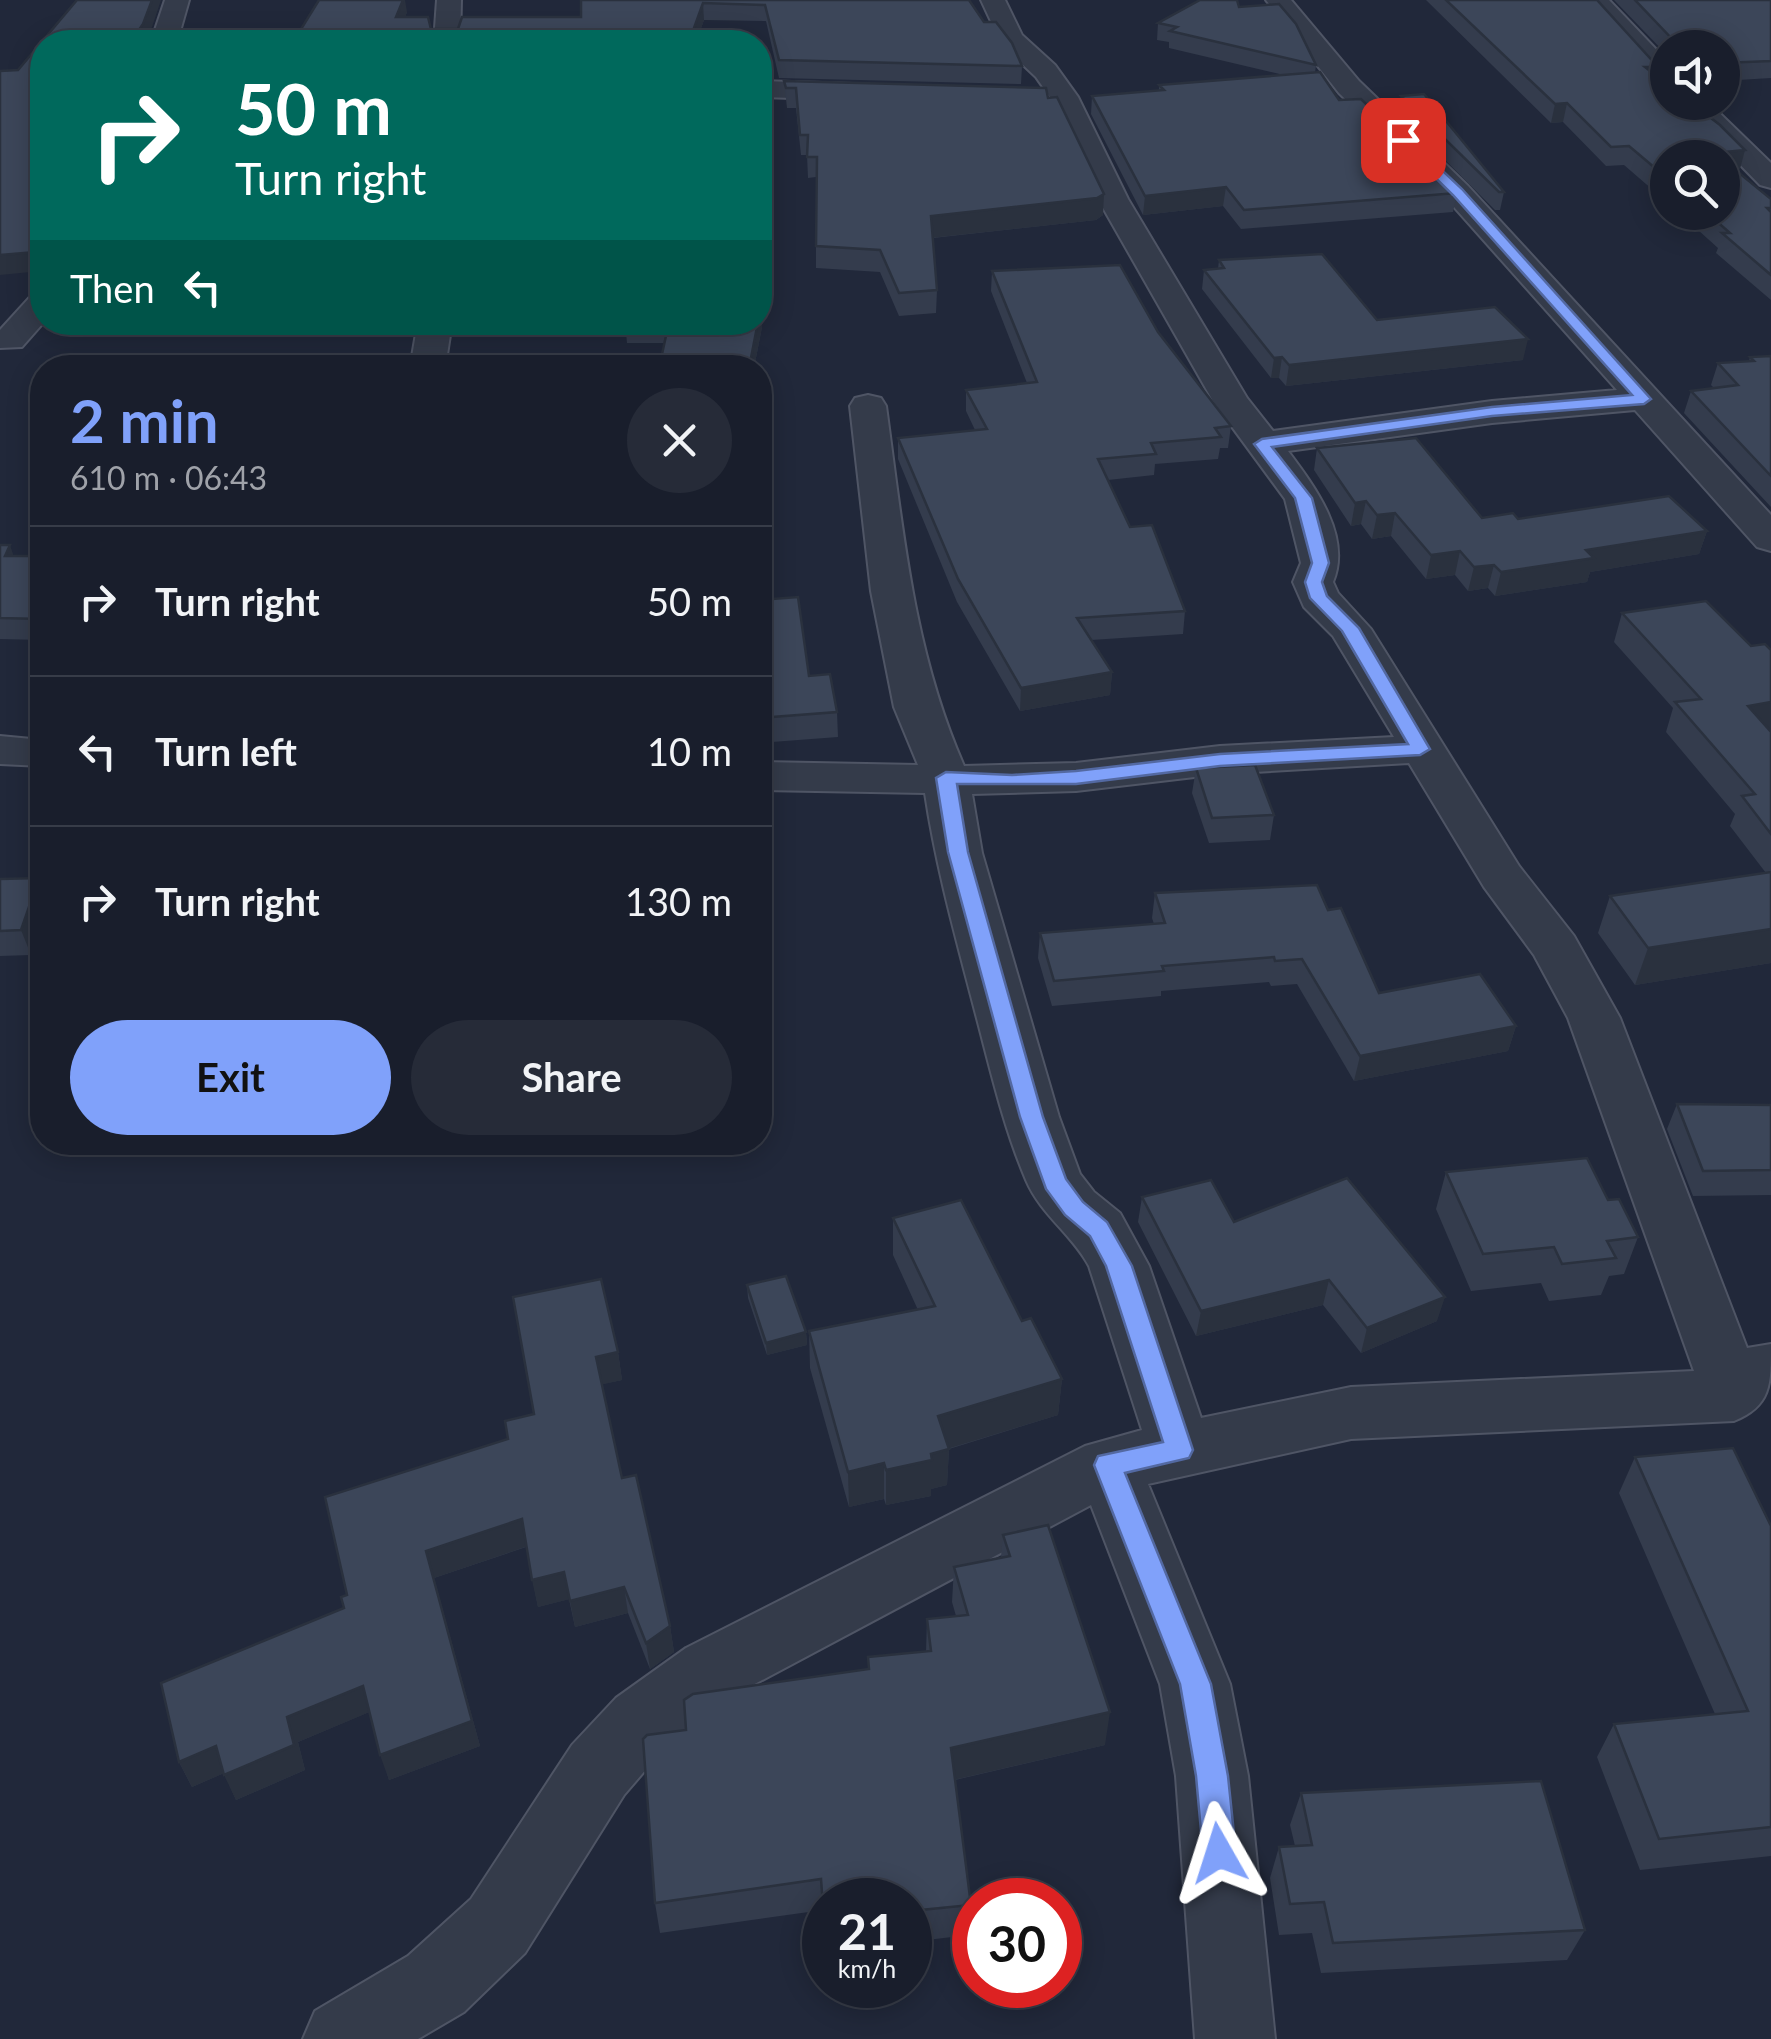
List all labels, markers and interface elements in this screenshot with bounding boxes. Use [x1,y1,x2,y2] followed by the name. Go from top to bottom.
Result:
[1650,30,1740,230] map controls
[1650,30,1740,120] button: sound
[235,66,392,150] text: 50 m
[70,70,200,200] icon: right
[1361,98,1446,183] pin
[1376,113,1431,168] icon: arrive
[1650,140,1740,230] button: search
[235,151,426,205] text: Turn right
[175,260,230,315] icon: left
[70,265,155,311] text: Then
[70,384,219,456] text: 2 min
[627,388,732,493] button: close
[70,458,267,497] text: 610 m · 06:43
[70,574,125,629] icon: right
[155,578,320,624] text: Turn right
[647,578,732,624] text: 50 m
[70,724,125,779] icon: left
[155,728,297,774] text: Turn left
[647,728,732,774] text: 10 m
[70,874,125,929] icon: right
[155,878,320,924] text: Turn right
[625,878,732,924] text: 130 m
[70,1020,391,1135] button: Exit
[411,1020,732,1135] button: Share
[1167,1801,1271,1905] position arrow
[952,1878,1082,2008] speed limit sign: 30
[838,1901,896,1961] text: 21
[838,1953,896,1983] text: km/h

